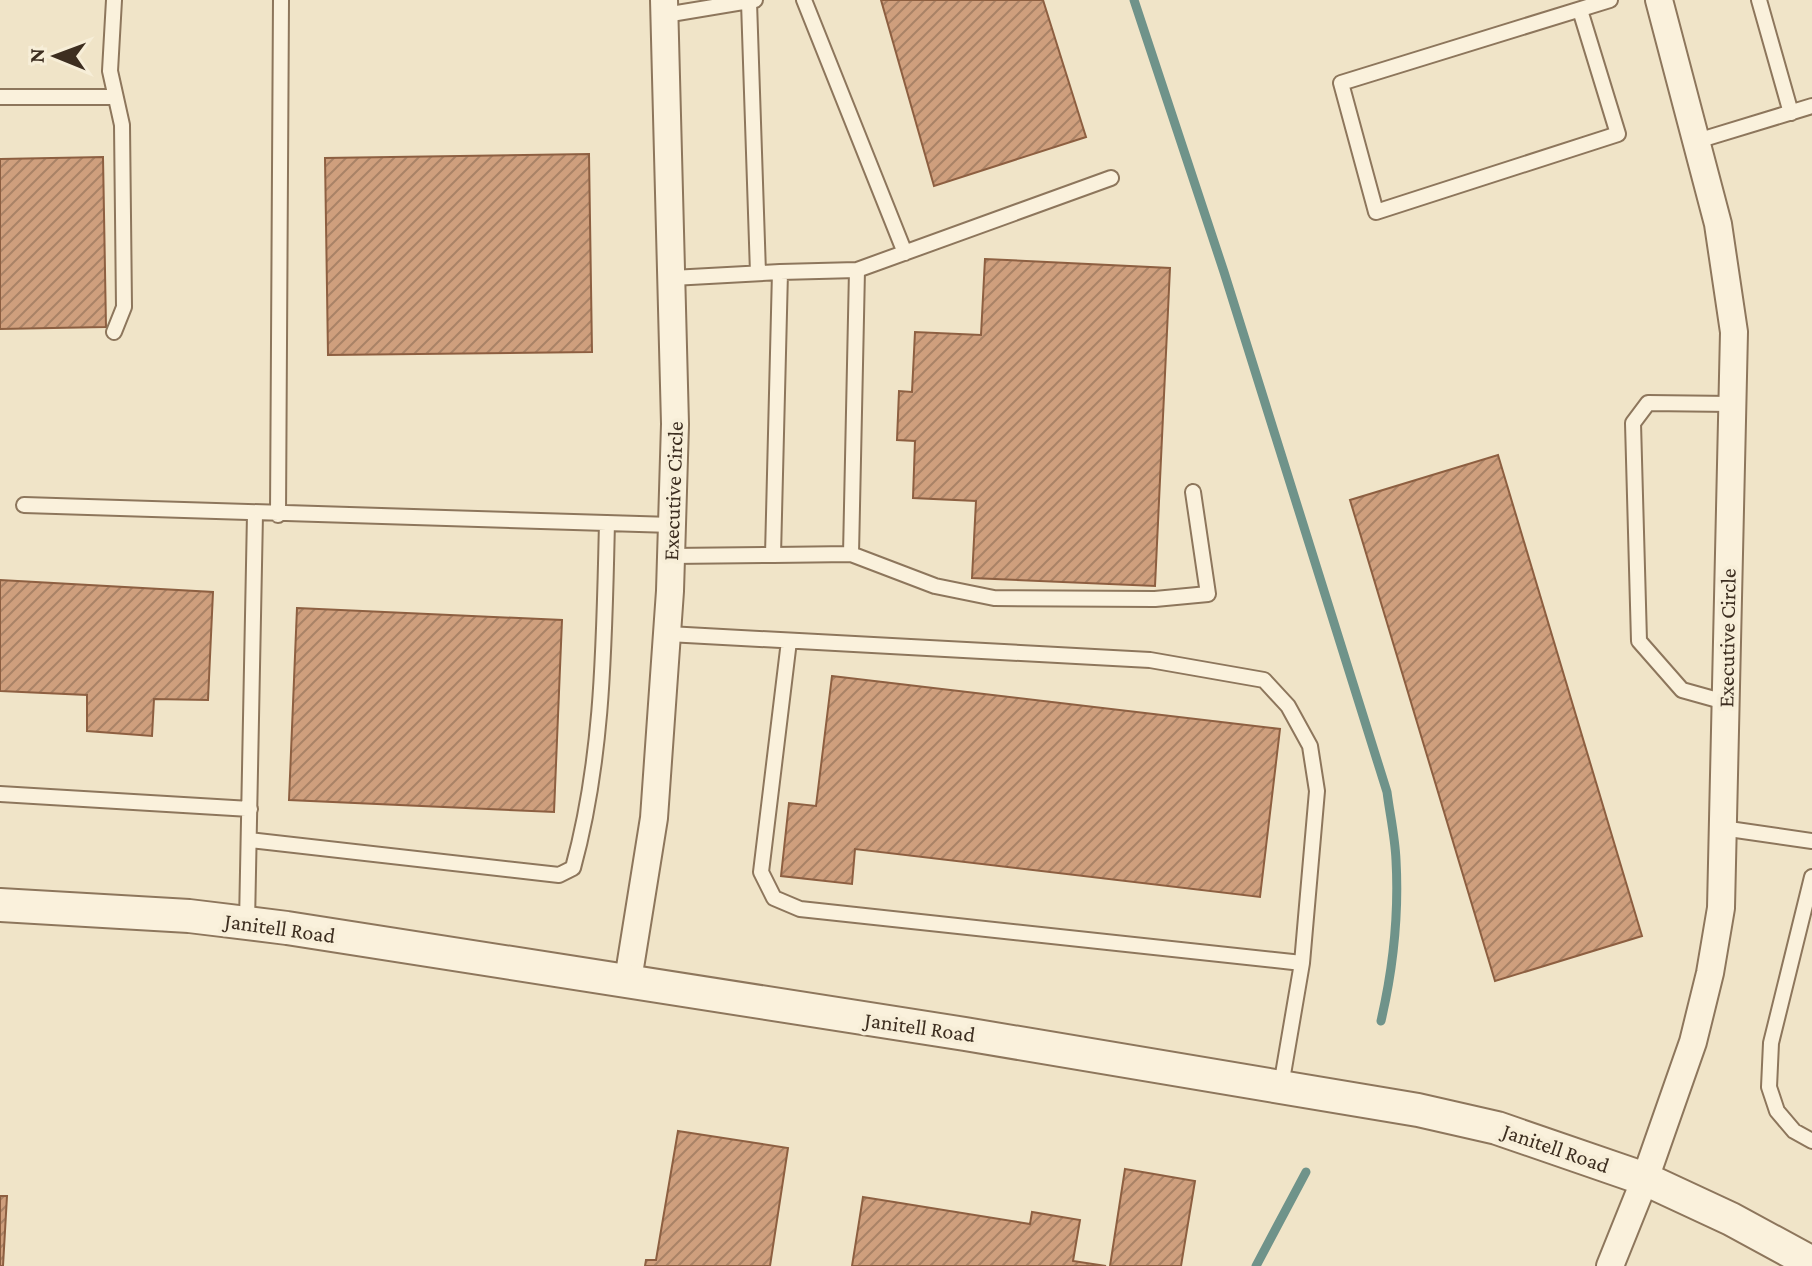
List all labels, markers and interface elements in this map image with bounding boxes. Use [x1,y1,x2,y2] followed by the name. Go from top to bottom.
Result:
[16,16,96,96] north arrow
[24,48,49,63] text: N
[658,421,688,561] street label: Executive Circle
[1713,568,1741,708] street label: Executive Circle
[221,908,337,948] street label: Janitell Road
[861,1007,977,1047] street label: Janitell Road
[1497,1117,1613,1178] street label: Janitell Road

